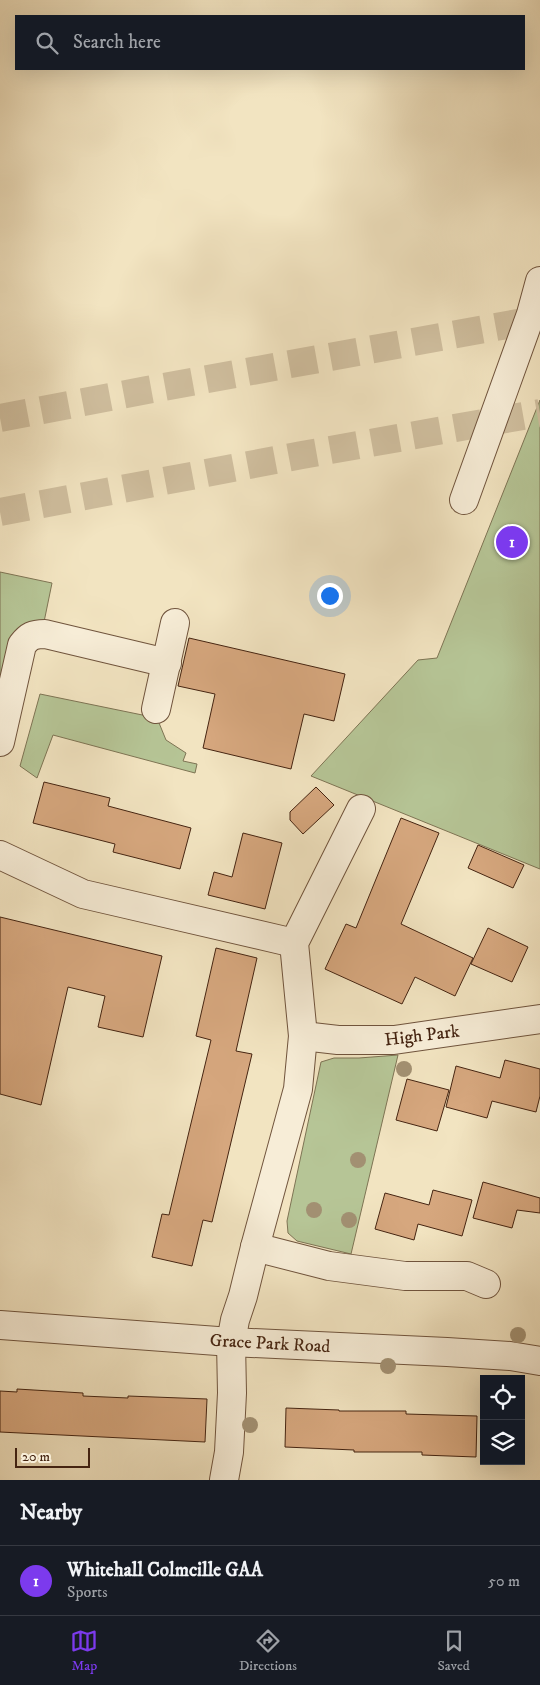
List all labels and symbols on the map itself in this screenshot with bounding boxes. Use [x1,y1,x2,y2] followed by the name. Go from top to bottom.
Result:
[496,523,528,561] pin: 1
[317,583,343,609] your location
[383,1020,461,1052] street label: High Park
[209,1330,331,1358] street label: Grace Park Road
[15,1445,90,1468] scale bar

